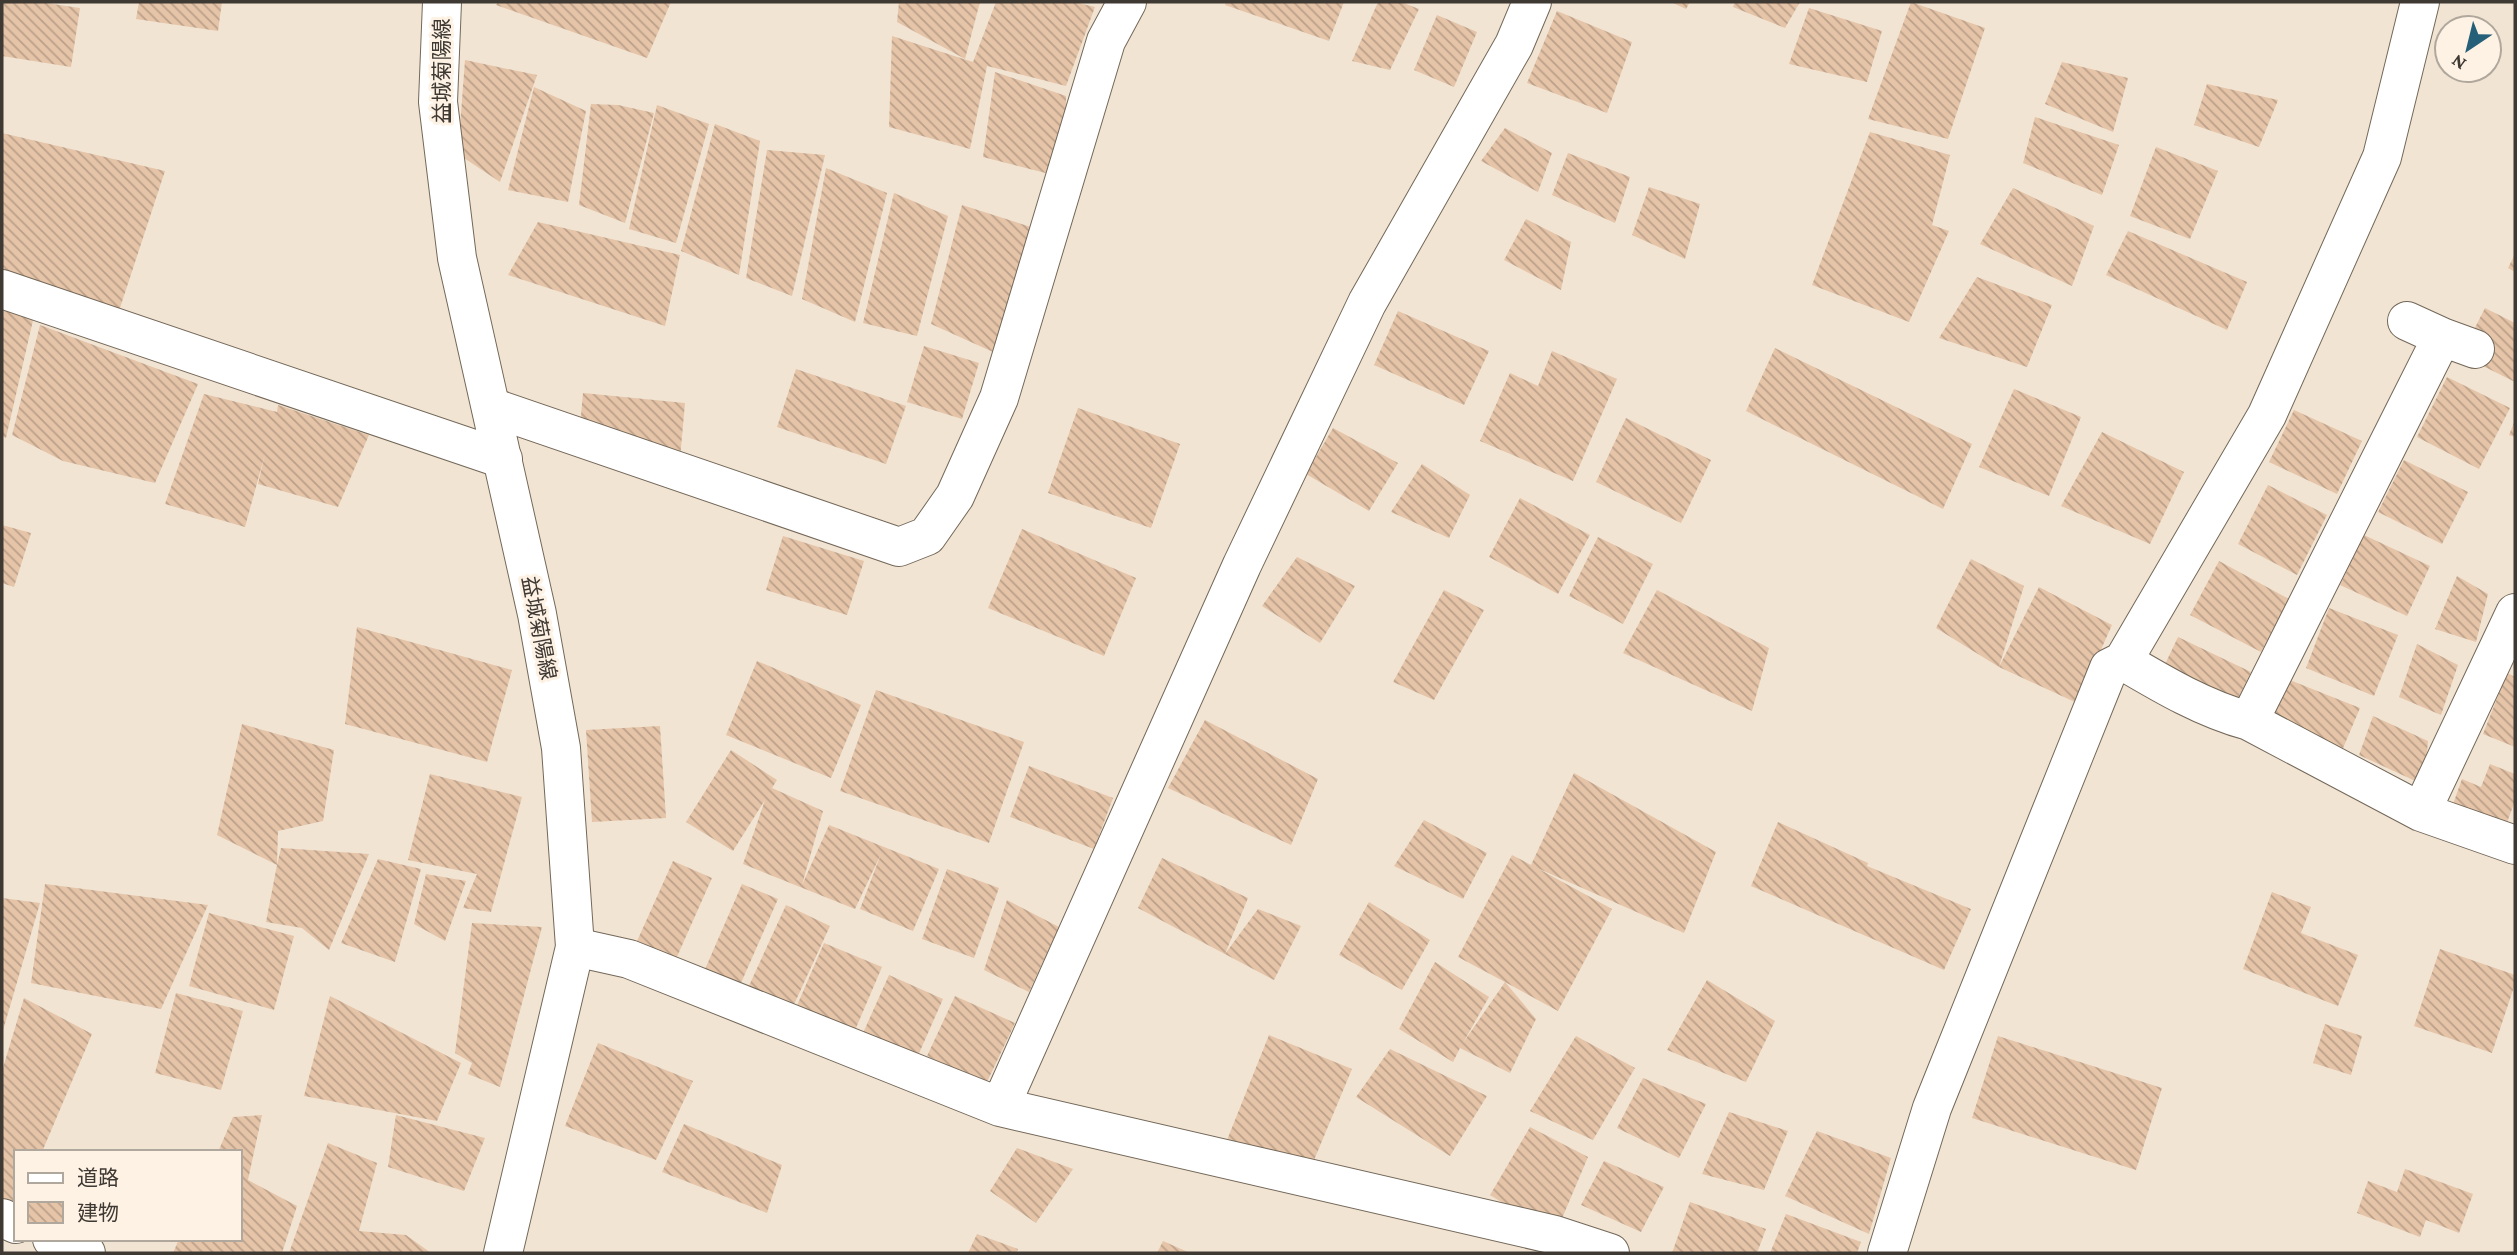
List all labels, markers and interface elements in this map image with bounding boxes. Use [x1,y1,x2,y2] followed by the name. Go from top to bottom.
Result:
[2433,14,2503,84] north arrow
[430,19,454,124] street label: 益城菊陽線
[2447,50,2470,75] text: N
[517,574,561,682] street label: 益城菊陽線
[14,1150,242,1241] legend
[77,1166,119,1190] text: 道路
[77,1201,119,1225] text: 建物

